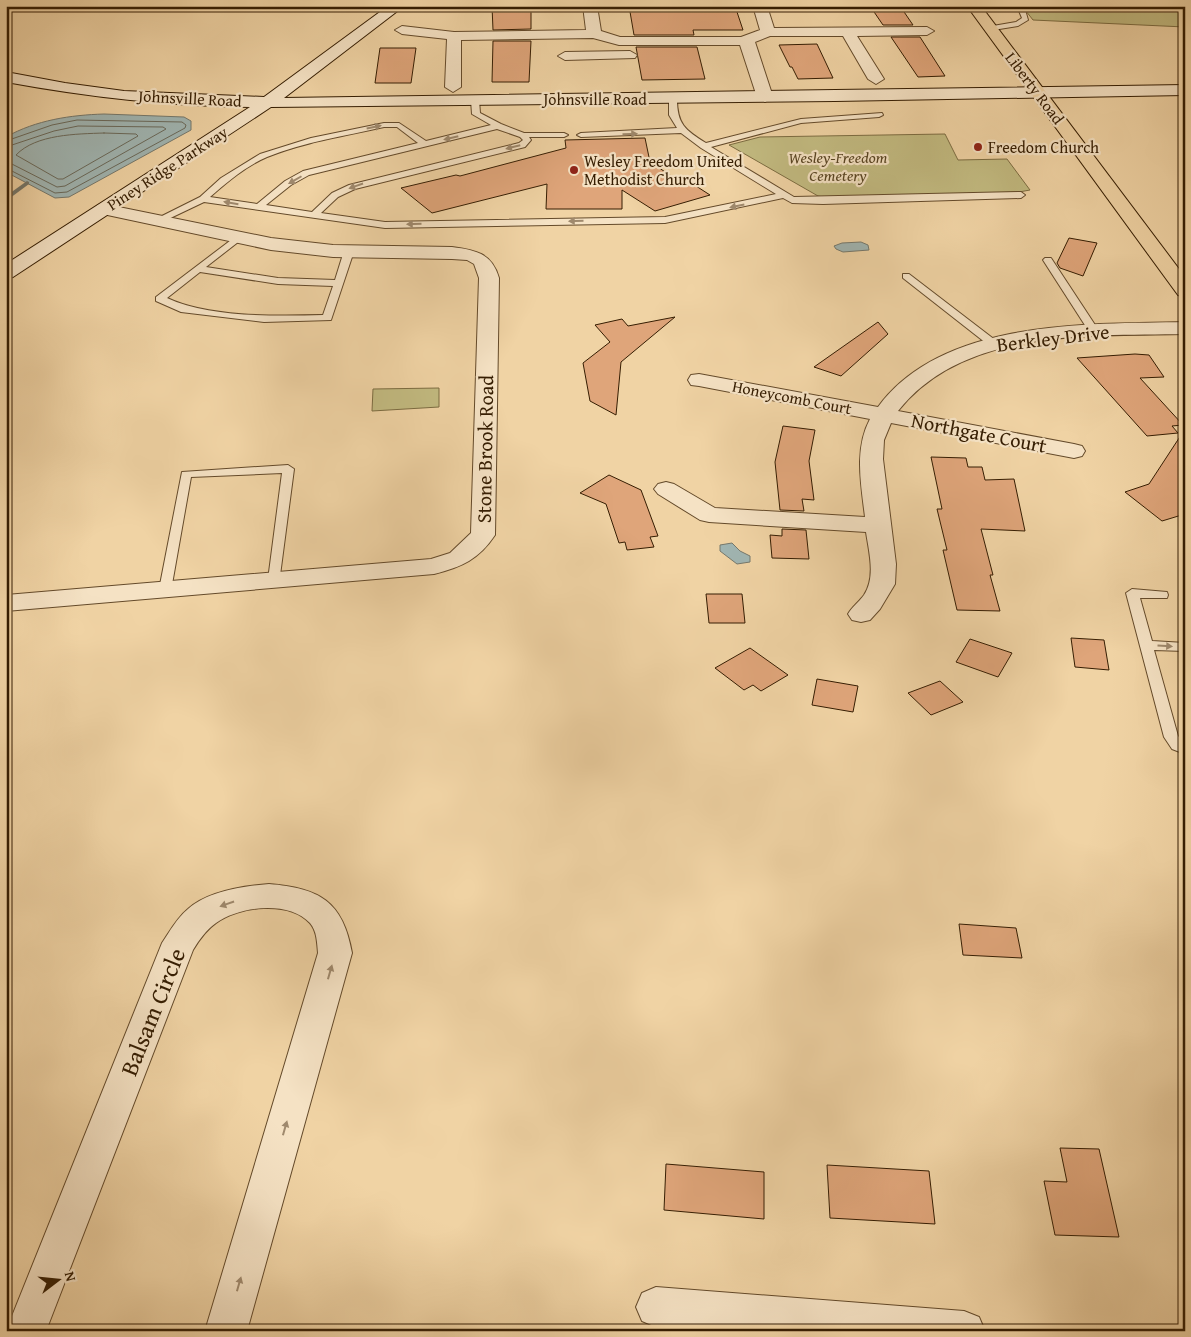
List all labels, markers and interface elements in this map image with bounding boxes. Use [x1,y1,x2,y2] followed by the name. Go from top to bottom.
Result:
[1000,47,1071,130] street label: Liberty Road
[136,83,243,113] street label: Johnsville Road
[541,87,647,111] street label: Johnsville Road
[102,120,232,216] street label: Piney Ridge Parkway
[366,123,382,131] one-way arrow
[622,129,638,137] one-way arrow
[443,134,458,142] one-way arrow
[988,135,1099,159] place label: Freedom Church
[972,141,984,153] marker: Freedom Church
[506,143,521,151] one-way arrow
[789,145,888,187] park label: Wesley-Freedom Cemetery
[584,149,743,191] place label: Wesley Freedom United Methodist Church
[568,164,580,176] marker: Wesley Freedom United Methodist Church
[287,176,302,184] one-way arrow
[348,183,363,191] one-way arrow
[223,199,239,207] one-way arrow
[730,202,745,210] one-way arrow
[568,217,584,225] one-way arrow
[406,220,422,228] one-way arrow
[995,316,1111,359] street label: Berkley Drive
[469,374,500,523] street label: Stone Brook Road
[730,374,854,420] street label: Honeycomb Court
[909,405,1049,460] street label: Northgate Court
[1157,642,1173,650] one-way arrow
[219,900,234,908] one-way arrow
[111,943,194,1081] street label: Balsam Circle
[326,964,334,979] one-way arrow
[281,1120,289,1135] one-way arrow
[32,1254,82,1304] north arrow
[60,1269,82,1284] text: N
[236,1276,244,1291] one-way arrow

